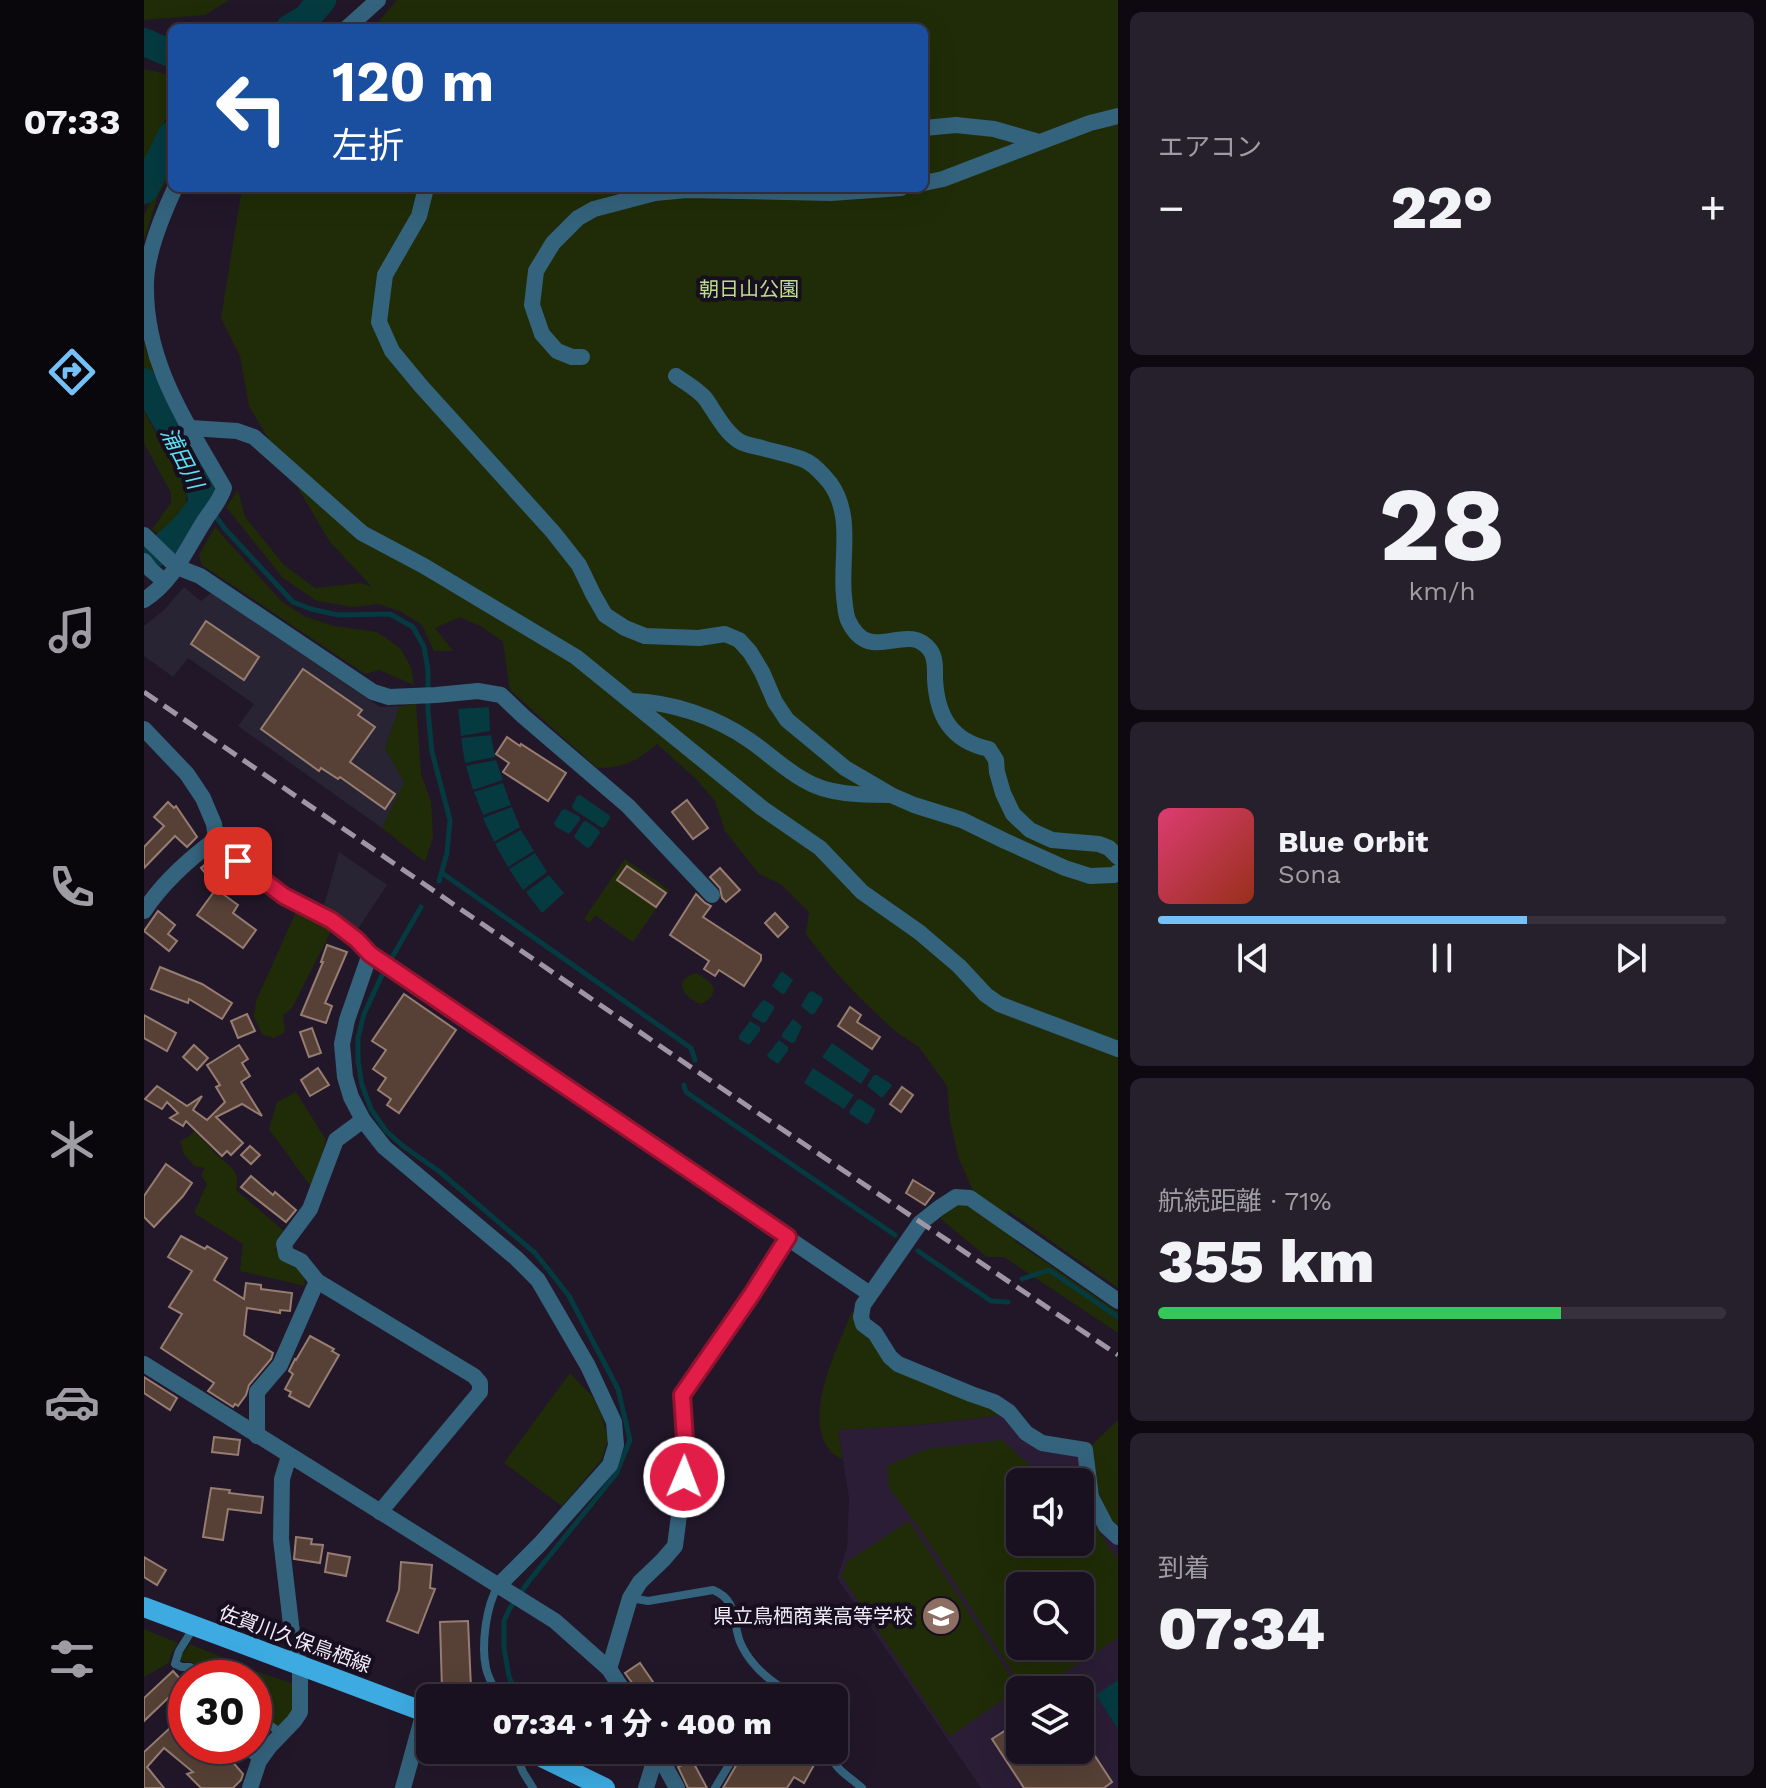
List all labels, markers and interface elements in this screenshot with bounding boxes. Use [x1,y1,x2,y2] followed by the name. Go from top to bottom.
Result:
[332,49,494,115] text: 120 m
[200,56,304,160] icon: left
[23,101,121,143] text: 07:33
[332,125,404,167] text: 左折
[1158,132,1262,162] text: エアコン
[1391,172,1493,243] text: 22°
[1158,182,1185,234] text: −
[1699,182,1726,234] text: +
[699,277,799,301] park label: 朝日山公園
[44,344,100,400] icon: directions
[156,423,209,495] water label: 浦田川
[1378,463,1506,585] text: 28
[1409,576,1475,606] text: km/h
[44,602,100,658] icon: music
[1278,824,1428,859] text: Blue Orbit
[204,827,272,895] pin
[216,839,260,883] icon: arrive
[44,859,100,915] icon: phone
[1278,859,1341,889] text: Sona
[1231,936,1275,980] icon: previous
[1420,936,1464,980] icon: pause
[1609,936,1653,980] icon: next
[44,1116,100,1172] icon: climate
[1158,1186,1332,1216] text: 航続距離 · 71%
[1158,1226,1374,1297] text: 355 km
[44,1374,100,1430] icon: car
[642,1435,726,1519] position arrow
[1006,1468,1094,1764] map controls
[1006,1468,1094,1556] button: sound
[1158,1553,1210,1583] text: 到着
[1006,1572,1094,1660] button: search
[1158,1593,1325,1664] text: 07:34
[920,1595,962,1637] school or university icon: 県立鳥栖商業高等学校
[216,1600,374,1678] street label: 佐賀川久保鳥栖線
[713,1604,913,1628] place label: 県立鳥栖商業高等学校
[44,1631,100,1687] icon: filters
[168,1660,272,1764] speed limit sign: 30
[1006,1676,1094,1764] button: layers
[492,1706,772,1741] text: 07:34 · 1 分 · 400 m

